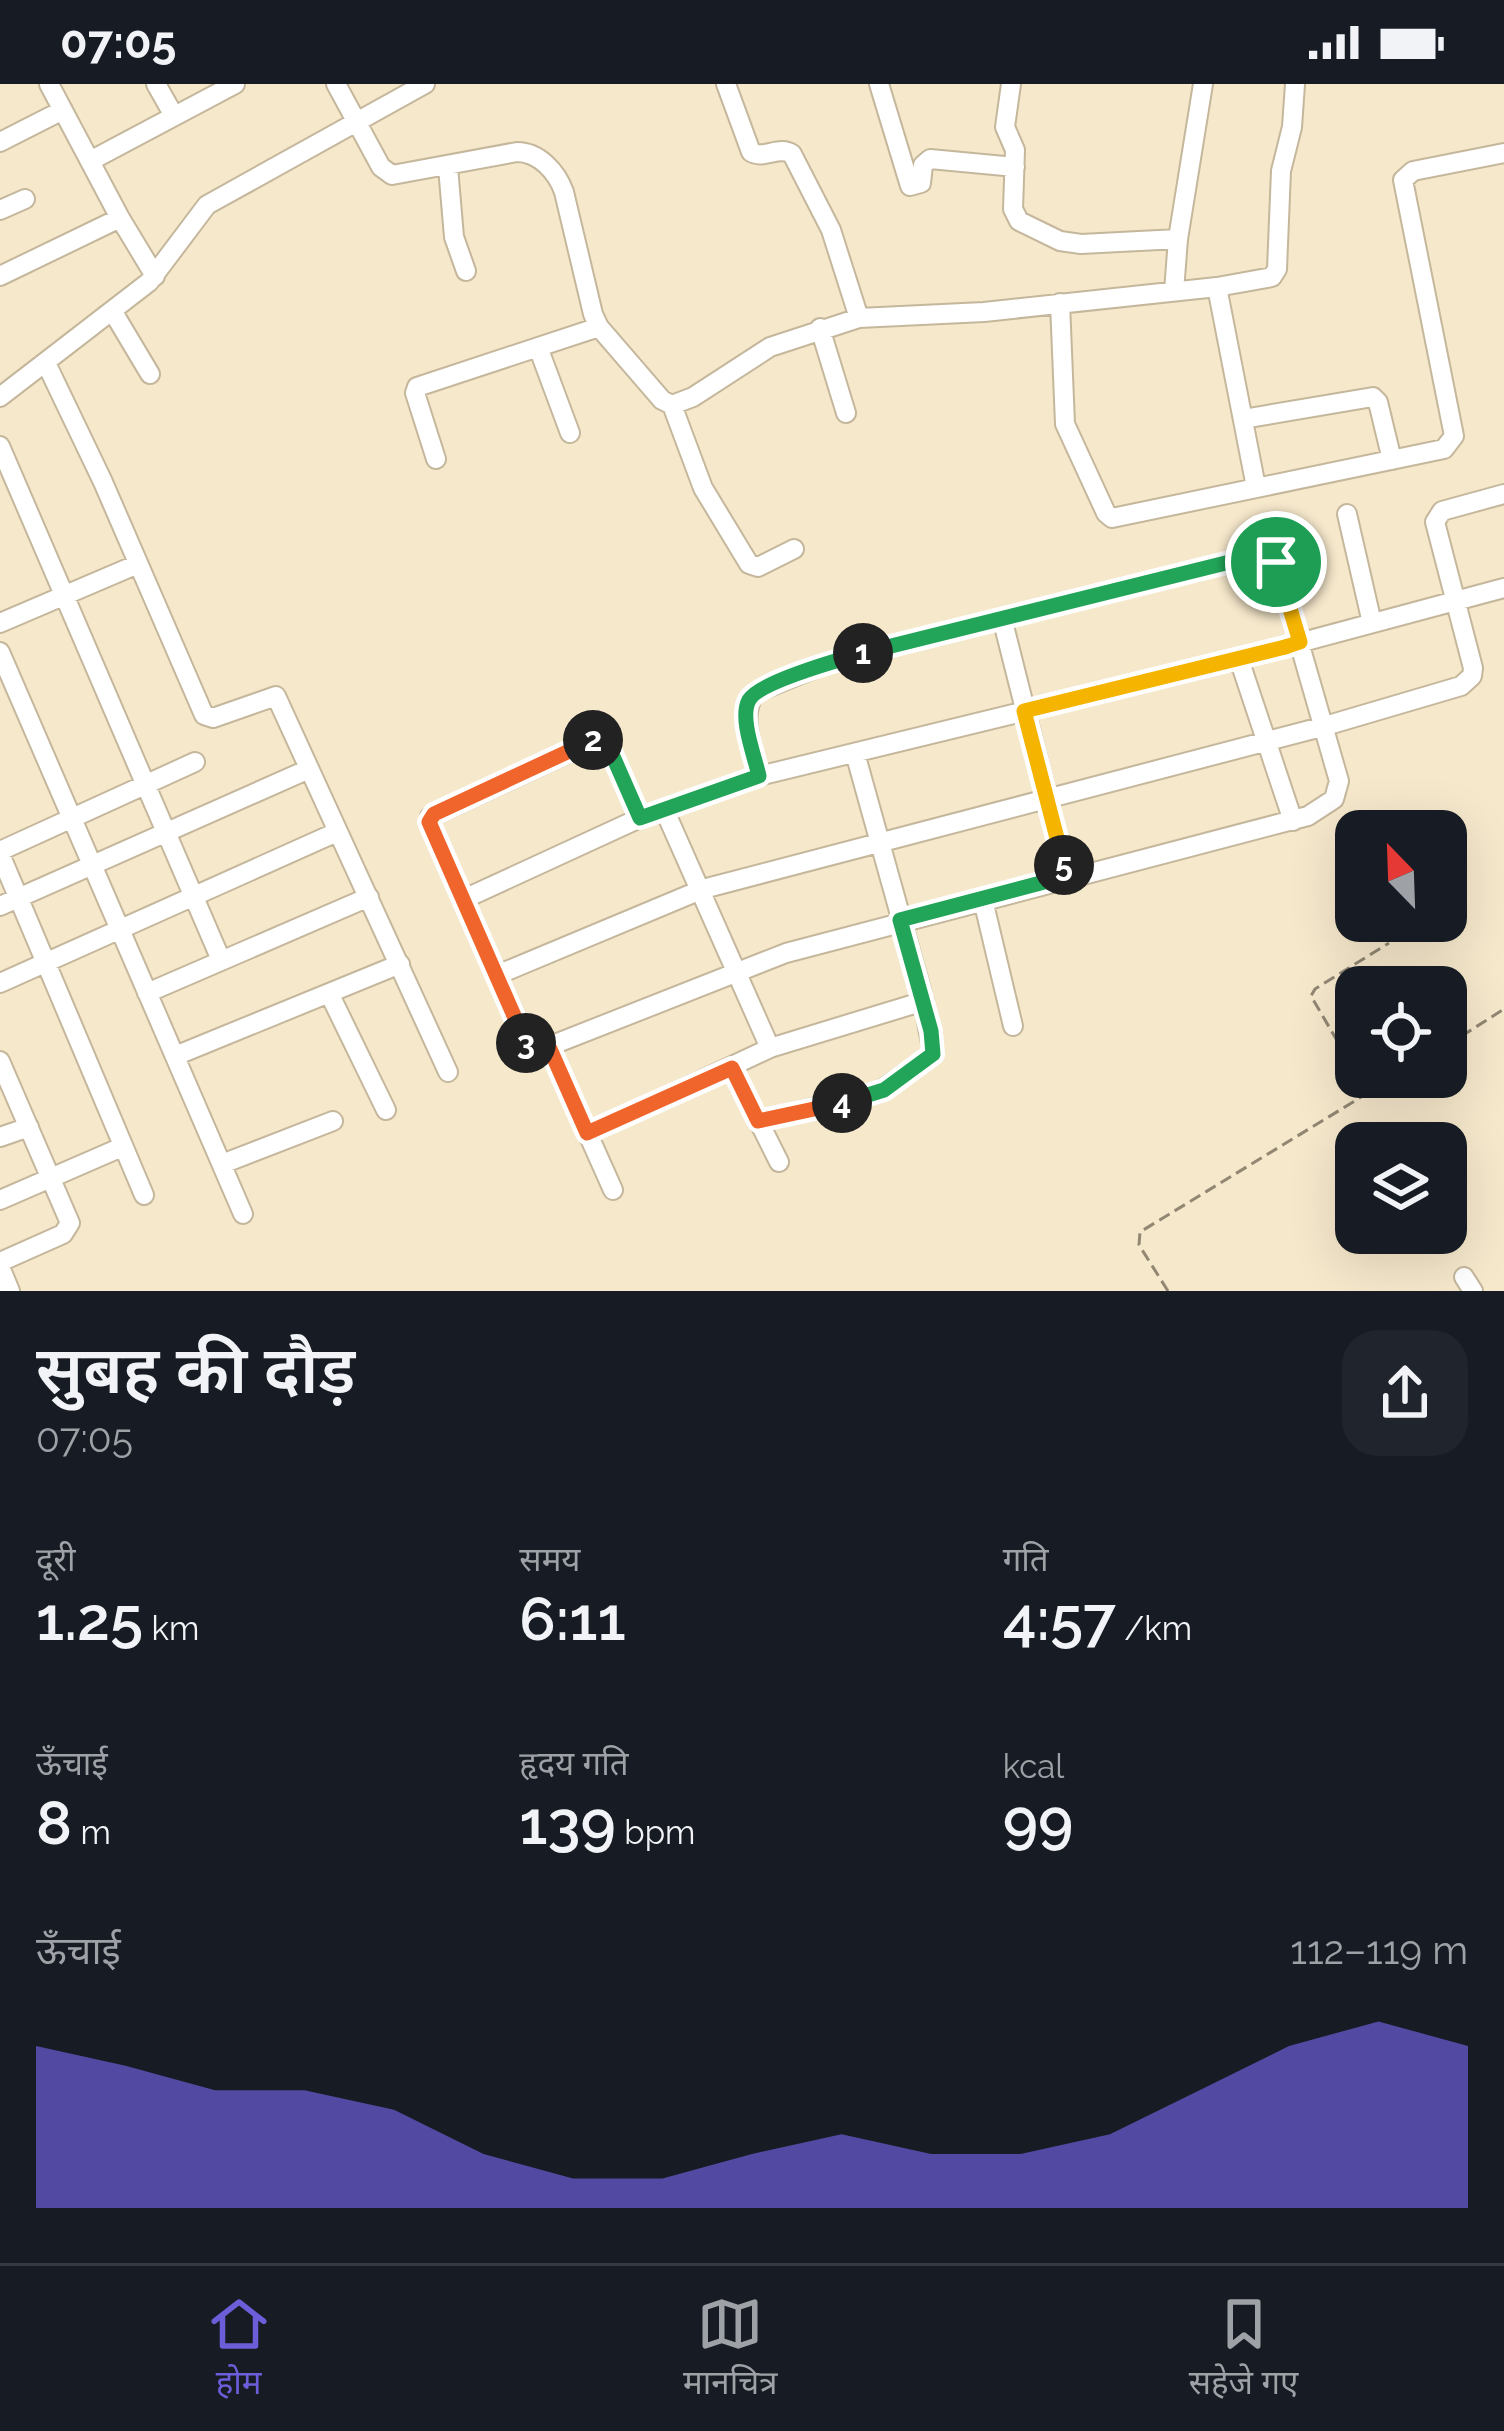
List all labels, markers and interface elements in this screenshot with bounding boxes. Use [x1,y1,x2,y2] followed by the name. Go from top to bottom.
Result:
[60,16,177,69] text: 07:05
[1225,511,1327,613] pin
[1243,529,1309,595] icon: arrive
[833,623,893,683] pin: 1
[855,633,871,672] text: 1
[563,710,623,770] pin: 2
[584,720,602,759] text: 2
[1335,810,1467,942] north arrow
[1335,810,1467,1254] map controls
[1034,835,1094,895] pin: 5
[1055,845,1073,884] text: 5
[1335,966,1467,1098] button: locate
[496,1013,556,1073] pin: 3
[517,1023,535,1062] text: 3
[812,1073,872,1133] pin: 4
[833,1083,851,1122] text: 4
[1335,1122,1467,1254] button: layers
[1342,1330,1468,1456] button: share
[36,1331,355,1408] text: सुबह की दौड़
[36,1415,133,1461] text: 07:05
[36,1540,76,1579] text: दूरी
[519,1540,581,1579] text: समय
[1003,1540,1049,1579] text: गति
[36,1584,143,1654] text: 1.25
[519,1584,626,1654] text: 6:11
[1003,1584,1116,1654] text: 4:57
[143,1609,199,1648] text: km
[1116,1609,1192,1648] text: /km
[36,1744,108,1783] text: ऊँचाई
[519,1744,629,1783] text: हृदय गति
[1003,1747,1064,1786] text: kcal
[1003,1786,1073,1856] text: 99
[36,1788,72,1858] text: 8
[519,1788,616,1858] text: 139
[72,1813,111,1852] text: m
[616,1813,695,1852] text: bpm
[36,1927,121,1973] text: ऊँचाई
[1290,1927,1468,1973] text: 112–119 m
[206,2291,272,2407] tab: होम
[683,2291,777,2407] tab: मानचित्र
[1189,2291,1298,2407] tab: सहेजे गए

